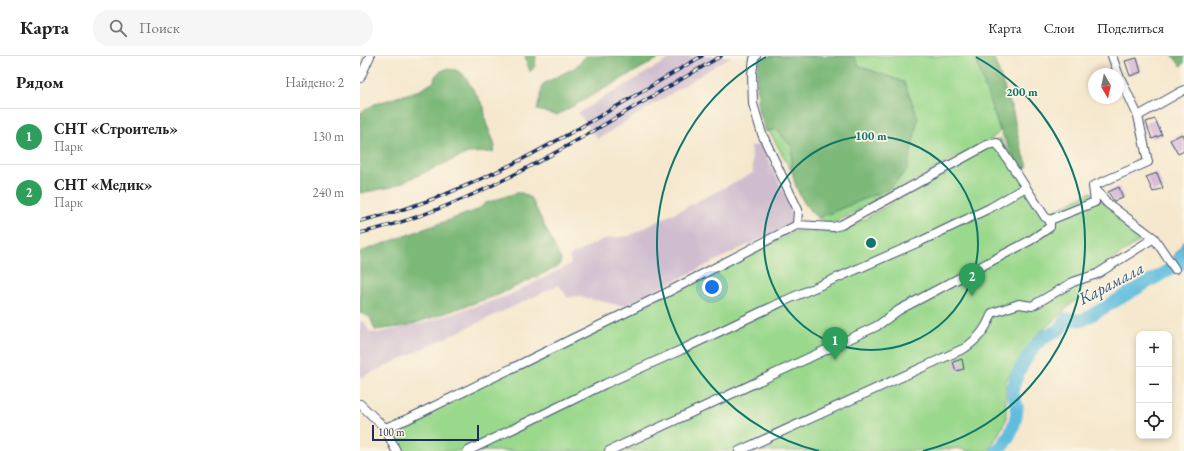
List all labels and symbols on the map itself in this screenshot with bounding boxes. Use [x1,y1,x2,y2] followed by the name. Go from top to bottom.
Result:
[1088,68,1124,104] north arrow
[1006,84,1038,100] text: 200 m
[855,128,887,144] text: 100 m
[864,236,878,250] centre of rings
[1073,257,1148,310] water label: Карамала
[959,263,985,296] pin: 2
[702,277,722,297] your location
[822,327,848,360] pin: 1
[372,423,479,442] scale bar

